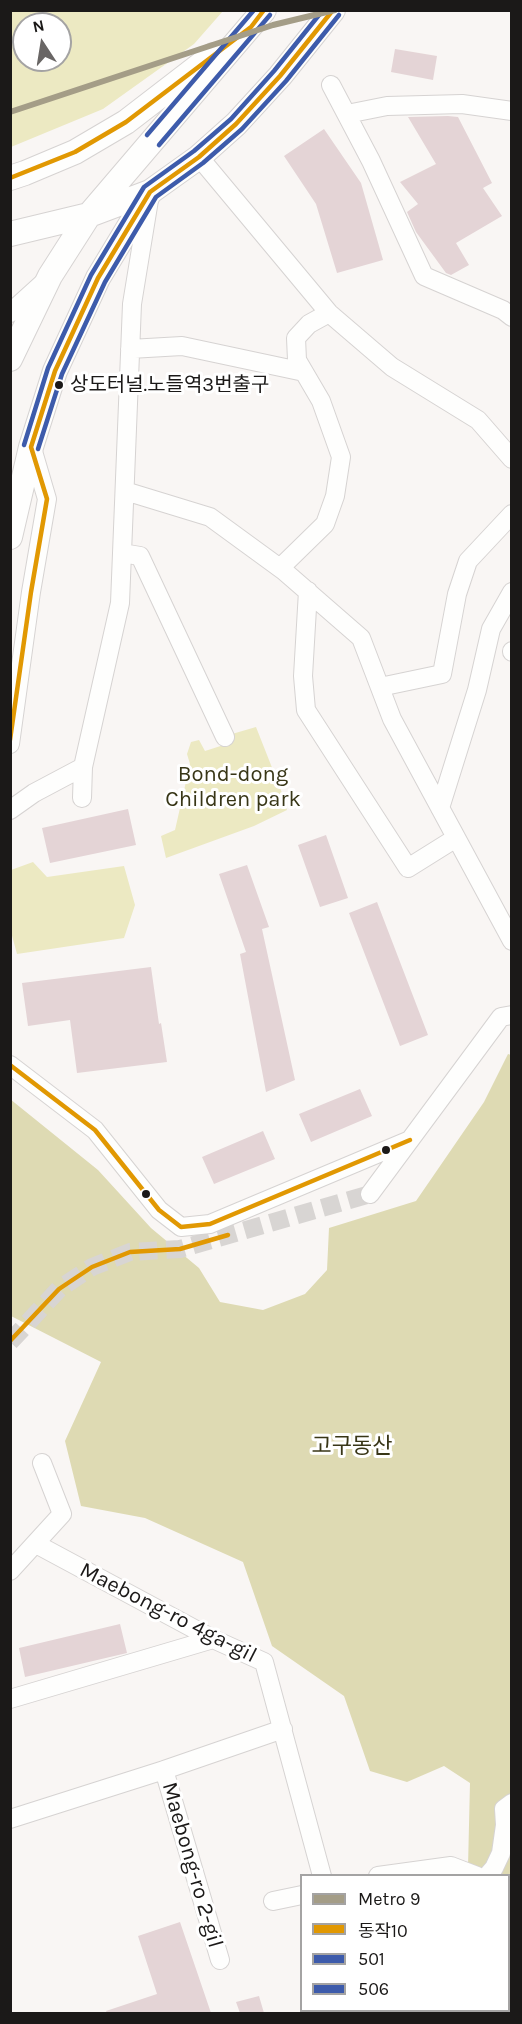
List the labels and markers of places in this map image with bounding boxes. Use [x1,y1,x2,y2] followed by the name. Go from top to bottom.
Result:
[70,373,269,397] place label: 상도터널.노들역3번출구
[53,379,65,391] marker: 상도터널.노들역3번출구
[380,1144,392,1156] unlabelled marker
[140,1188,152,1200] unlabelled marker

